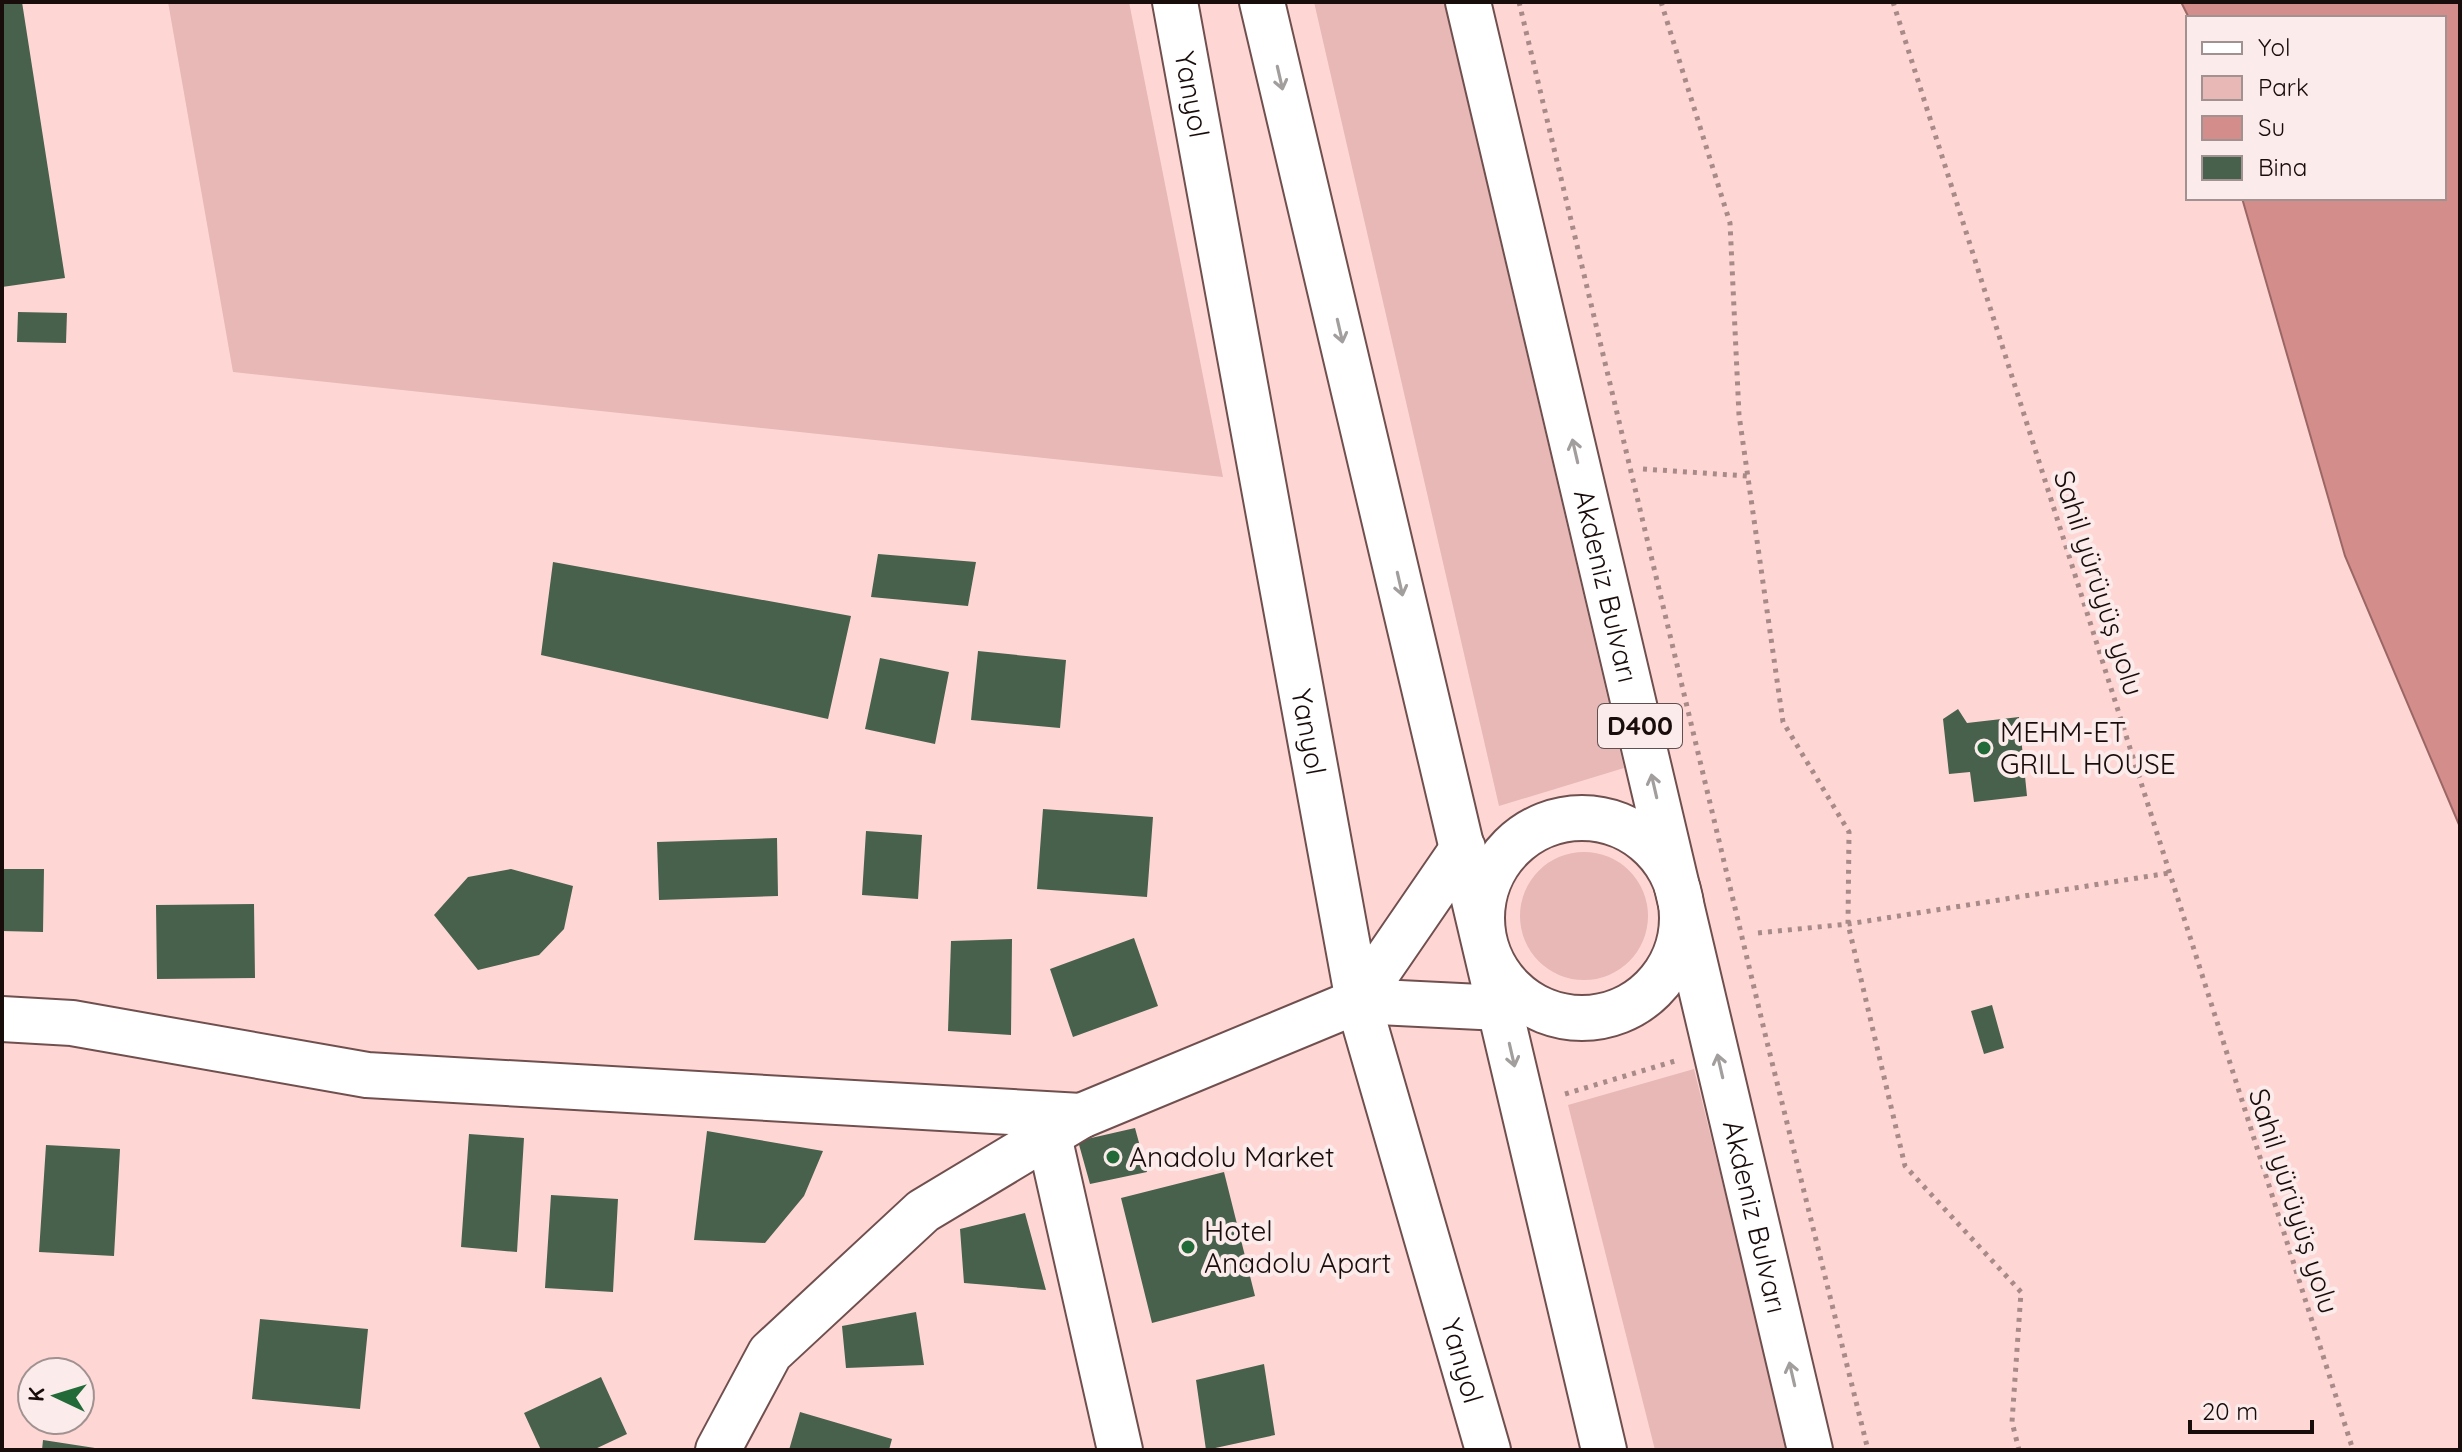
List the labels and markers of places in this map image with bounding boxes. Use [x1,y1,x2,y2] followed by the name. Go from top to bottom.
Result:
[2000,714,2176,781] place label: MEHM-ET GRILL HOUSE
[1975,739,1993,757] marker: MEHM-ET GRILL HOUSE
[1129,1139,1335,1174] place label: Anadolu Market
[1104,1148,1122,1166] marker: Anadolu Market
[1204,1213,1391,1280] place label: Hotel Anadolu Apart
[1179,1238,1197,1256] marker: Hotel Anadolu Apart

